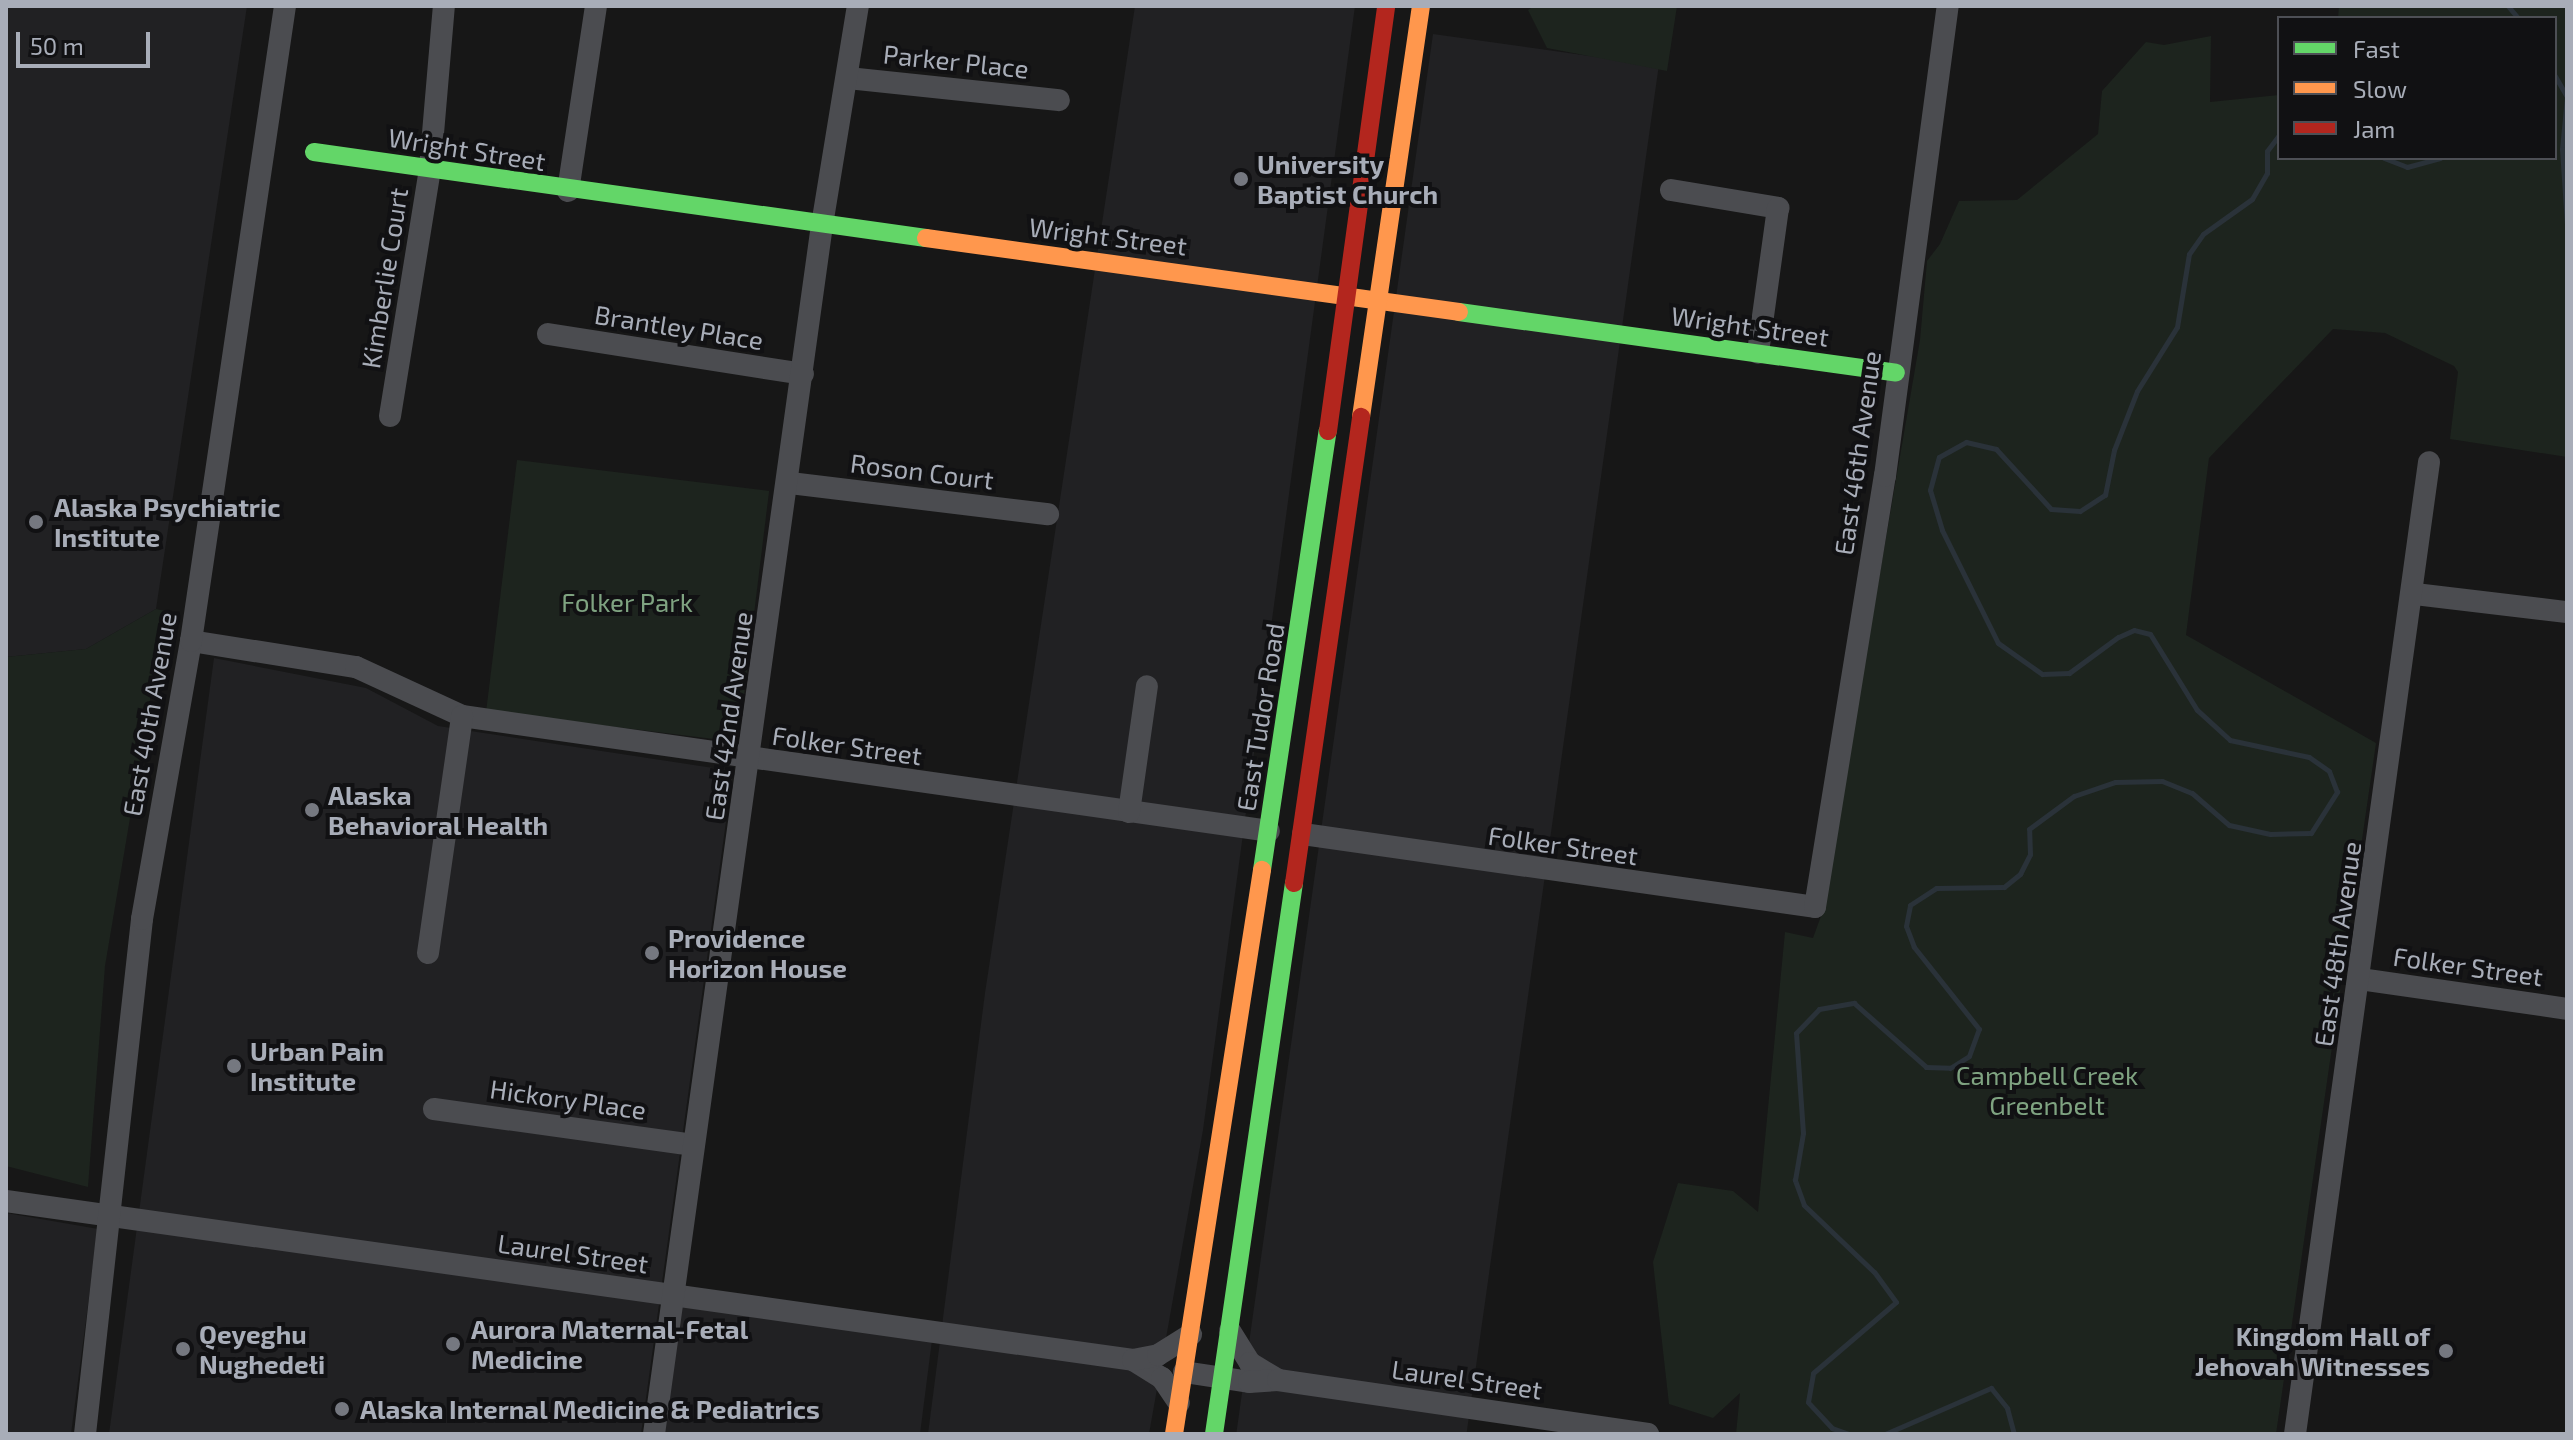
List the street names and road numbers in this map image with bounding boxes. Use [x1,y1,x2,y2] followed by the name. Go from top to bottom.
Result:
[881,38,1031,84] street label: Parker Place
[386,121,548,177] street label: Wright Street
[354,185,414,371] street label: Kimberlie Court
[1027,211,1189,261] street label: Wright Street
[592,298,766,356] street label: Brantley Place
[1669,300,1831,352] street label: Wright Street
[1827,349,1887,557] street label: East 46th Avenue
[848,447,996,495] street label: Roson Court
[116,609,182,819] street label: East 40th Avenue
[698,609,758,823] street label: East 42nd Avenue
[1230,620,1290,814] street label: East Tudor Road
[770,719,924,771] street label: Folker Street
[1486,819,1640,871] street label: Folker Street
[2307,839,2367,1049] street label: East 48th Avenue
[2391,940,2545,992] street label: Folker Street
[488,1073,648,1125] street label: Hickory Place
[495,1227,651,1279] street label: Laurel Street
[1389,1353,1545,1405] street label: Laurel Street

